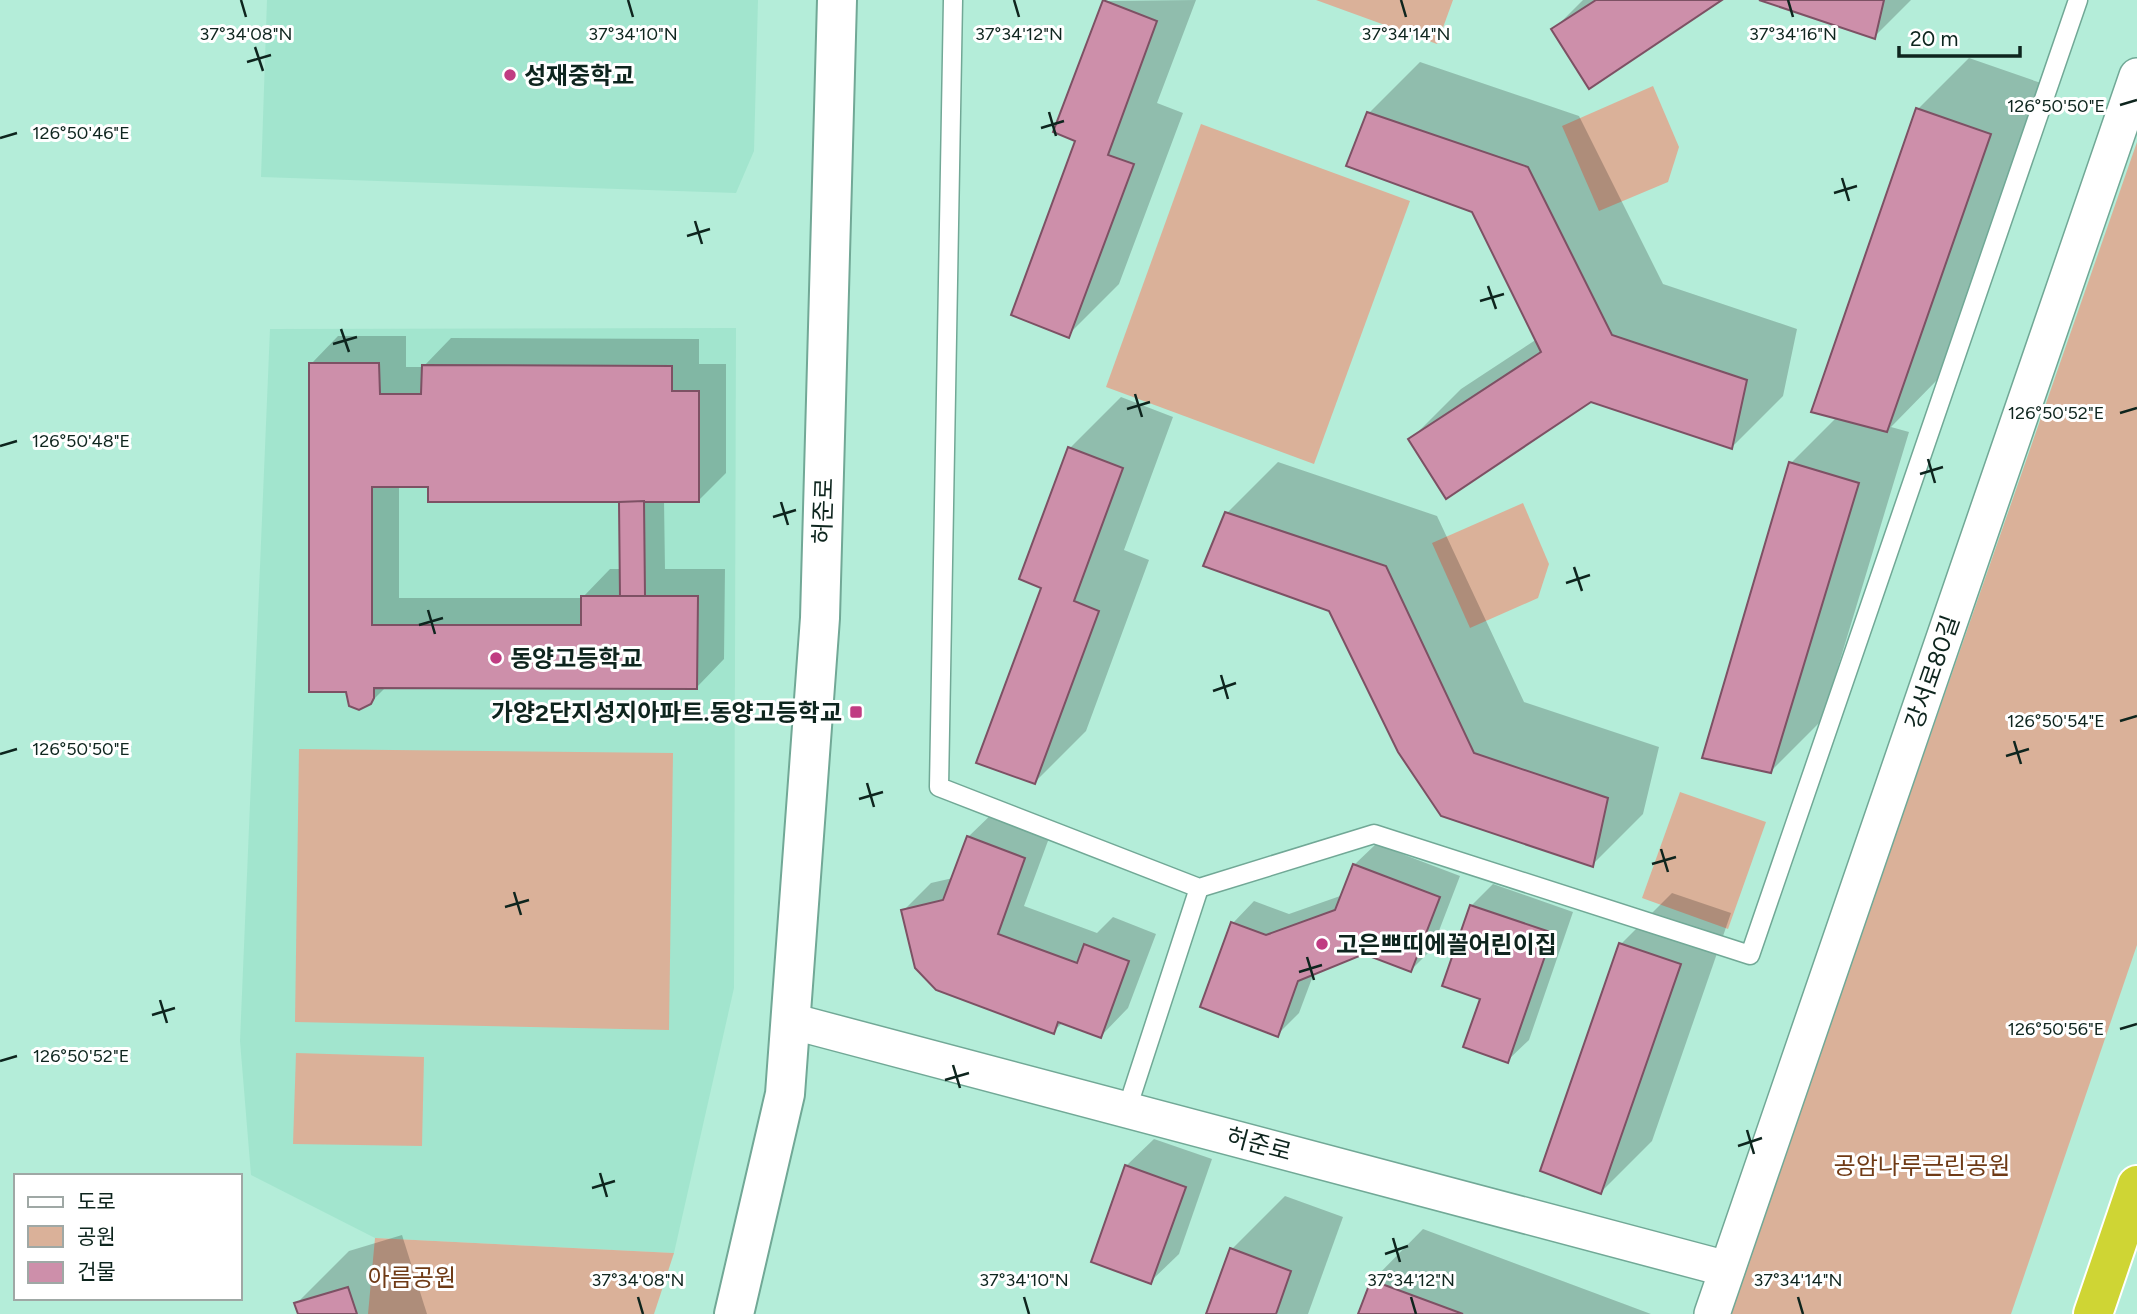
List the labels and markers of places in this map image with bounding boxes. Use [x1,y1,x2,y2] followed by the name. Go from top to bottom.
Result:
[524,61,634,90] place label: 성재중학교
[502,67,518,83] marker: 성재중학교
[510,644,642,673] place label: 동양고등학교
[488,650,504,666] marker: 동양고등학교
[491,698,842,727] place label: 가양2단지성지아파트.동양고등학교
[848,704,864,720] marker: 가양2단지성지아파트.동양고등학교
[1336,930,1557,959] place label: 고은쁘띠에꼴어린이집
[1314,936,1330,952] marker: 고은쁘띠에꼴어린이집

